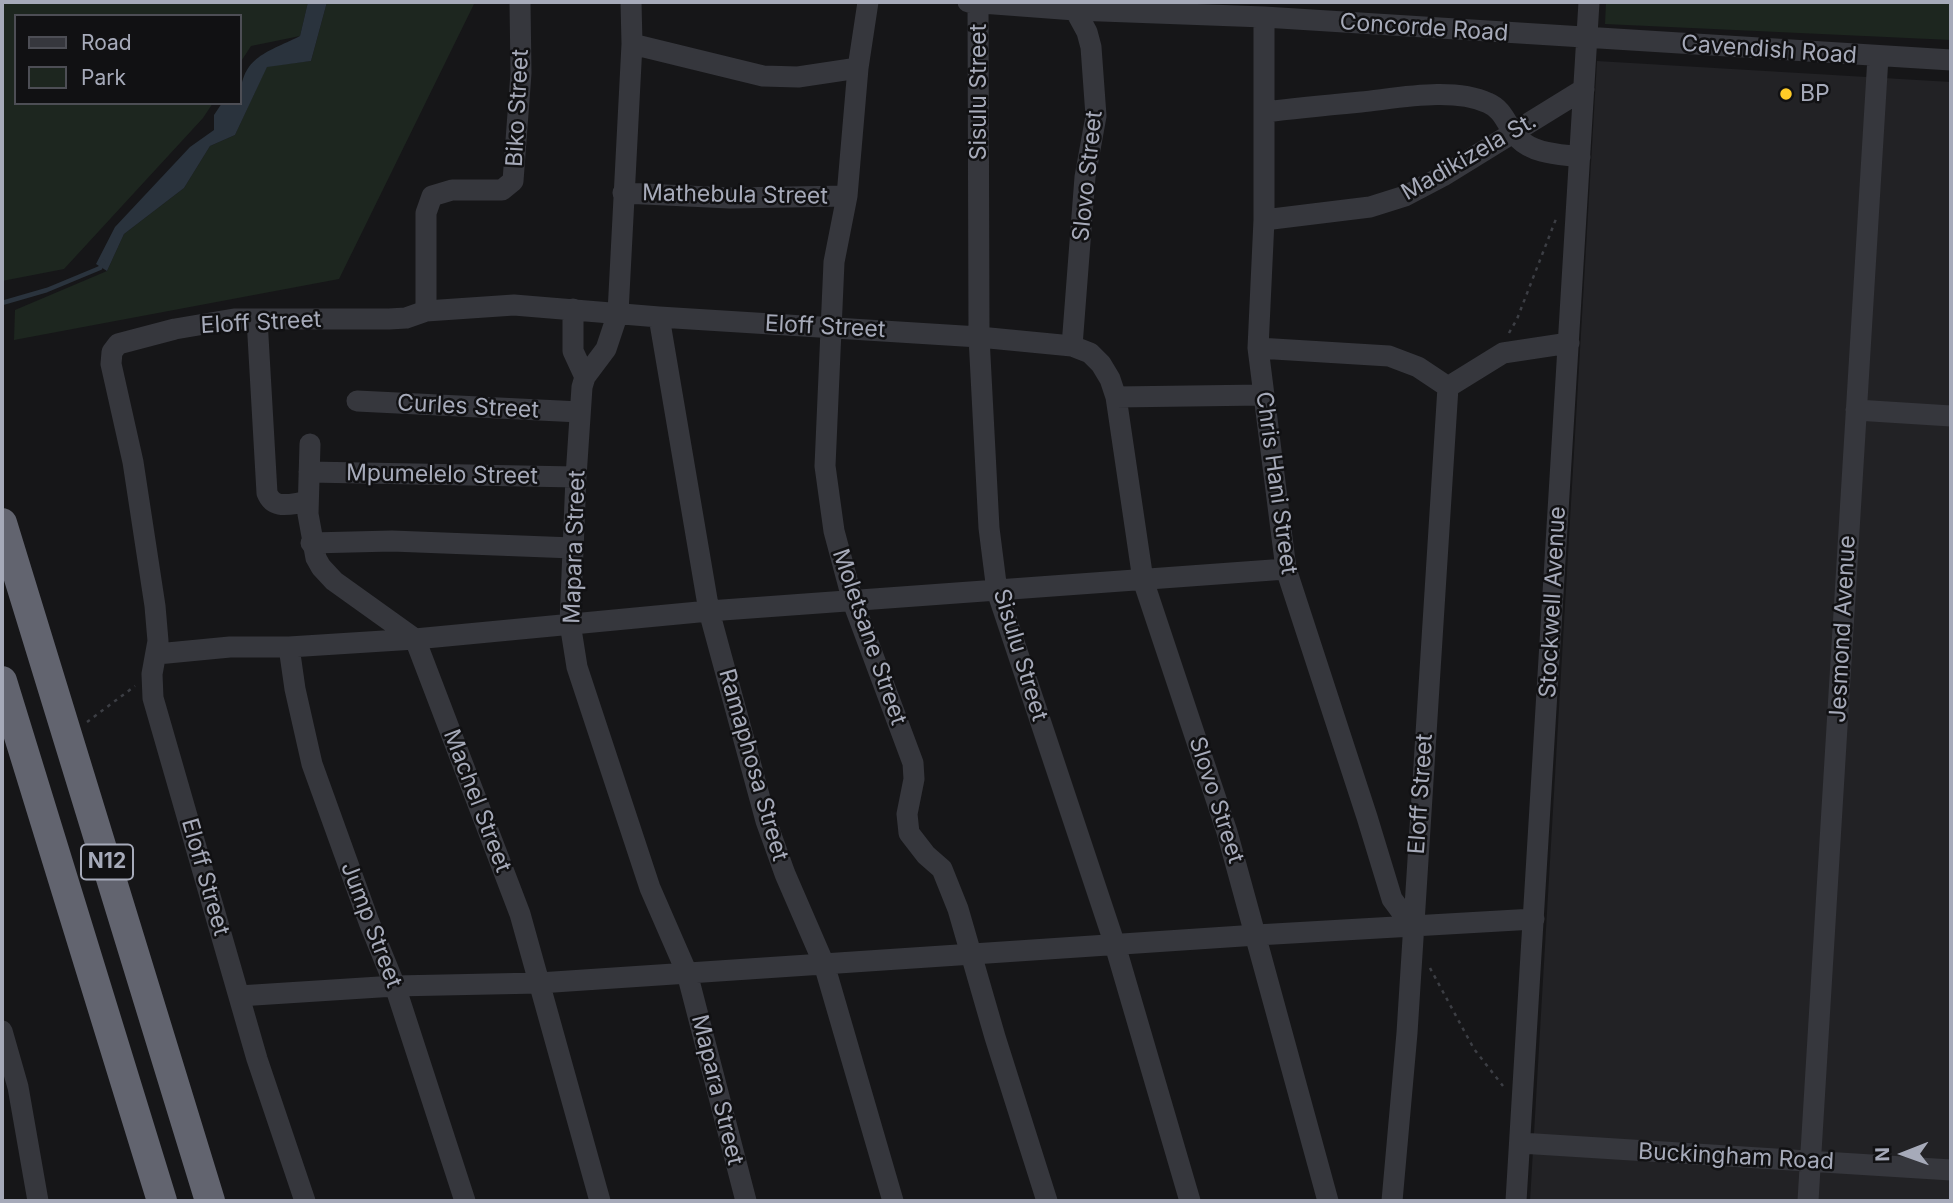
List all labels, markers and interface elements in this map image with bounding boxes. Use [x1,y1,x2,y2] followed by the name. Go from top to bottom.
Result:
[1339,8,1509,48] street label: Concorde Road
[14,14,242,105] legend
[965,24,993,160] street label: Sisulu Street
[81,30,132,55] text: Road
[1680,30,1858,70] street label: Cavendish Road
[501,48,535,168] street label: Biko Street
[81,65,126,90] text: Park
[1800,80,1830,108] place label: BP
[1778,86,1794,102] marker: BP
[1397,107,1541,207] street label: Madikizela St.
[1067,109,1109,243] street label: Slovo Street
[642,180,828,210] street label: Mathebula Street
[200,306,322,340] street label: Eloff Street
[764,310,886,344] street label: Eloff Street
[396,390,540,424] street label: Curles Street
[1250,390,1302,576] street label: Chris Hani Street
[346,460,538,490] street label: Mpumelelo Street
[559,470,591,624] street label: Mapara Street
[1534,505,1572,699] street label: Stockwell Avenue
[1824,535,1862,723] street label: Jesmond Avenue
[826,545,912,729] street label: Moletsane Street
[987,586,1053,724] street label: Sisulu Street
[712,666,794,864] street label: Ramaphosa Street
[437,726,517,876] street label: Machel Street
[1183,733,1249,867] street label: Slovo Street
[1403,733,1439,855] street label: Eloff Street
[175,815,235,939] street label: Eloff Street
[81,844,133,880] road number: N12
[334,858,408,992] street label: Jump Street
[685,1012,749,1168] street label: Mapara Street
[1869,1119,1939,1189] north arrow
[1637,1138,1835,1176] street label: Buckingham Road
[1871,1147,1894,1162] text: N

